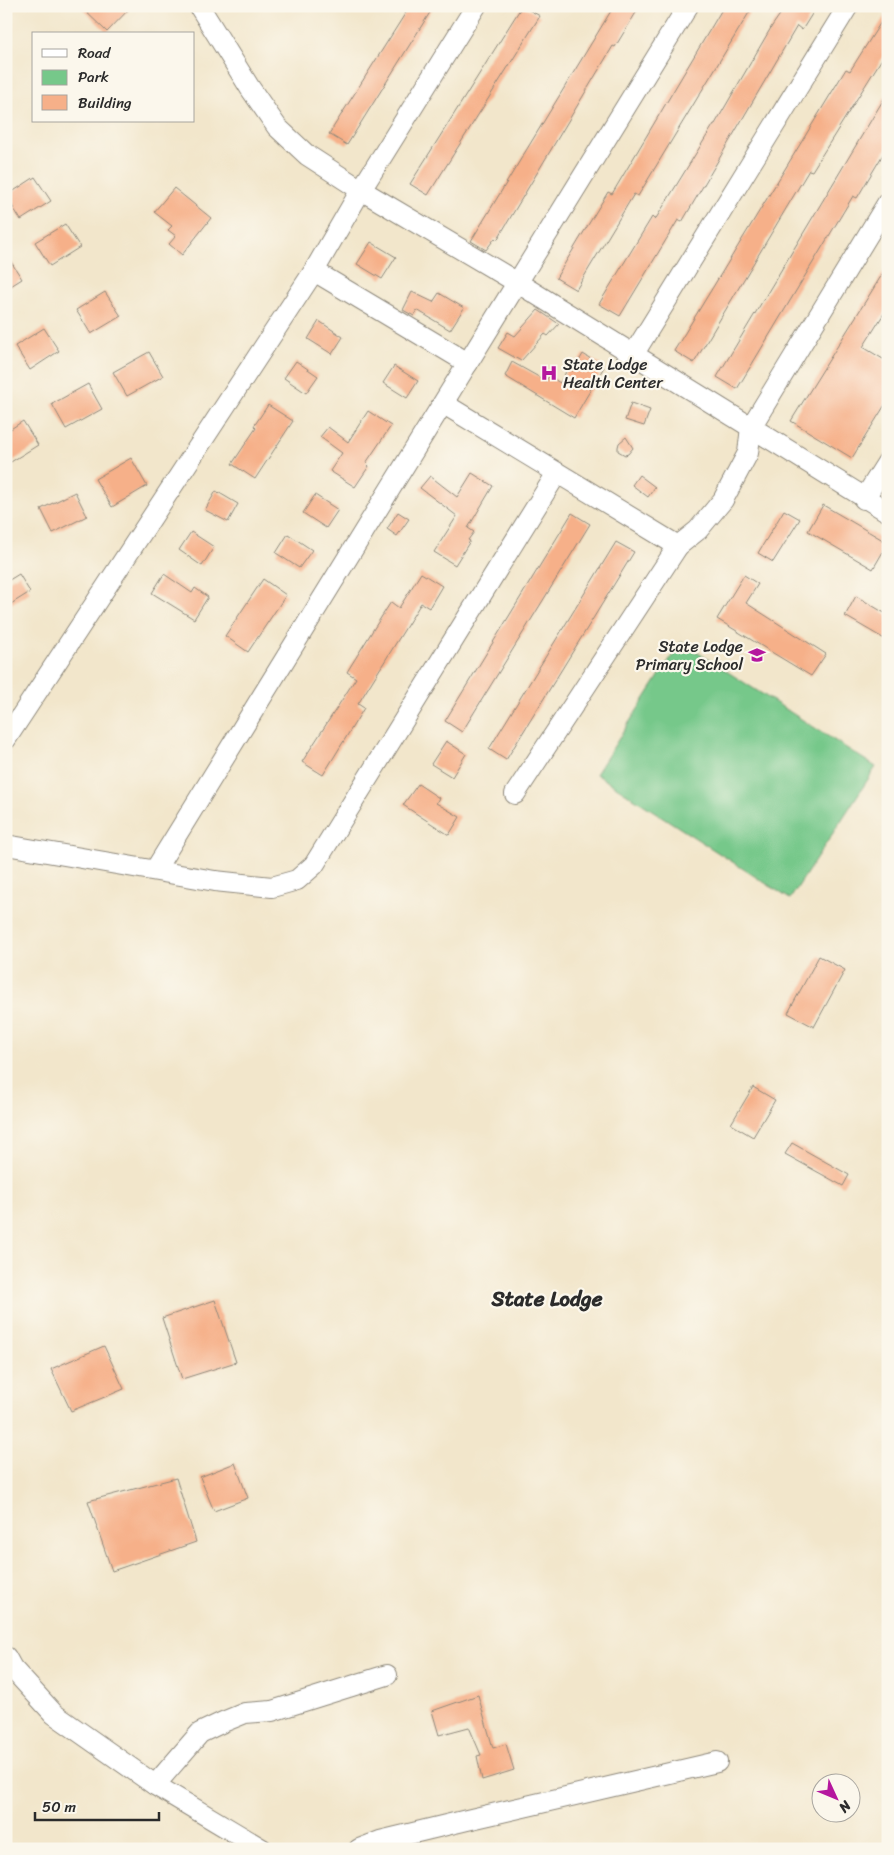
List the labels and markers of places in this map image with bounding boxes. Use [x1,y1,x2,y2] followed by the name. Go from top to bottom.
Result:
[563,350,664,397] place label: State Lodge Health Center
[539,363,559,383] hospital icon: State Lodge Health Center
[636,632,743,679] place label: State Lodge Primary School
[747,645,767,665] school or university icon: State Lodge Primary School

